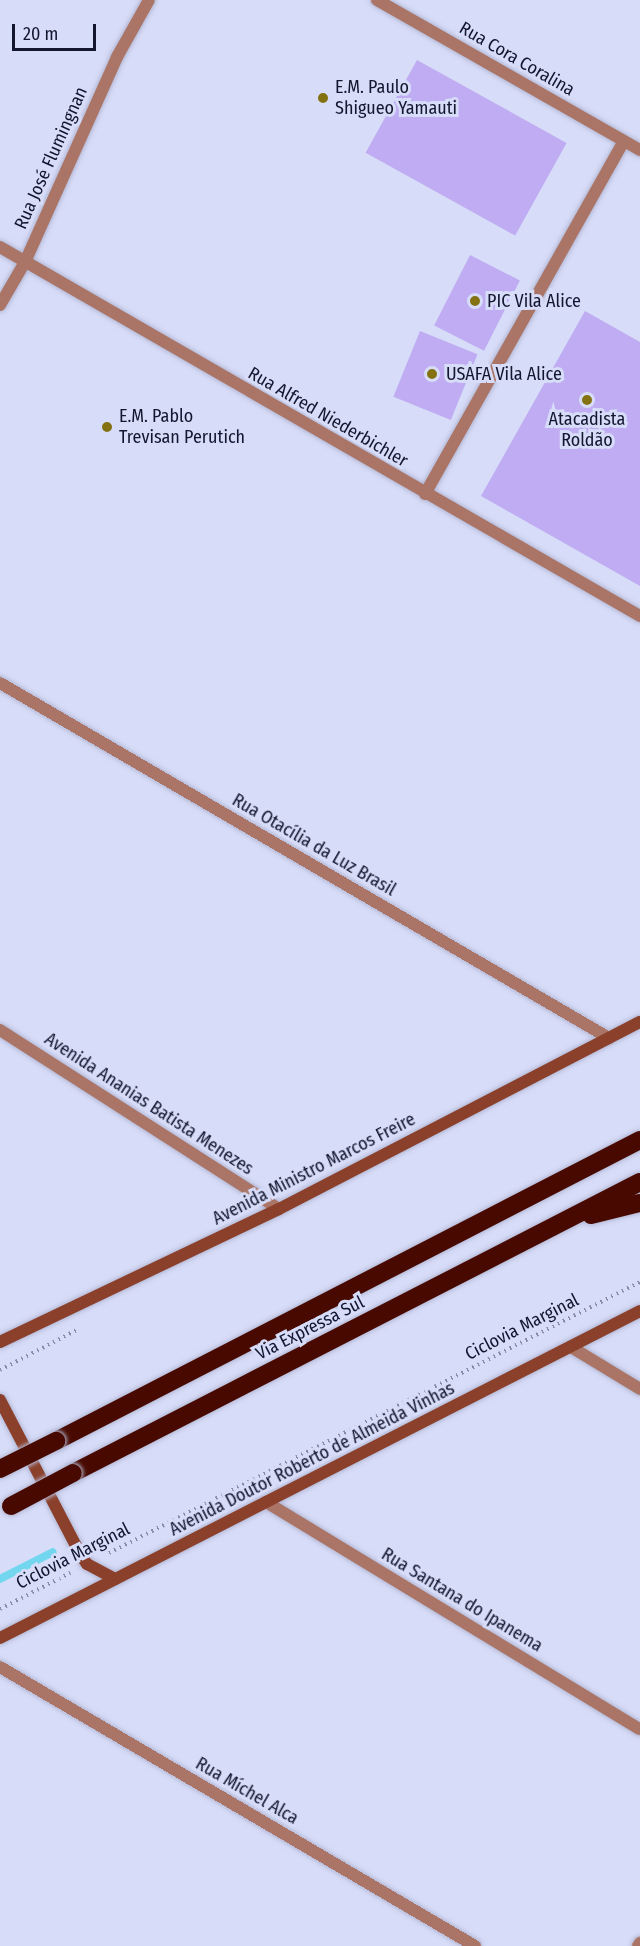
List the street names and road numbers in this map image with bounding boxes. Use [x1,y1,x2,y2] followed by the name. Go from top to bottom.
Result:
[456,17,578,101] street label: Rua Cora Coralina
[10,84,92,232] street label: Rua José Flumingnan
[244,362,412,472] street label: Rua Alfred Niederbichler
[228,789,400,901] street label: Rua Otacília da Luz Brasil
[41,1028,257,1180] street label: Avenida Ananias Batista Menezes
[209,1108,419,1230] street label: Avenida Ministro Marcos Freire
[462,1289,582,1365] street label: Ciclovia Marginal
[252,1291,368,1365] street label: Via Expressa Sul
[166,1377,458,1541] street label: Avenida Doutor Roberto de Almeida Vinhas
[13,1518,133,1594] street label: Ciclovia Marginal
[378,1543,546,1657] street label: Rua Santana do Ipanema
[192,1753,302,1829] street label: Rua Míchel Alca

